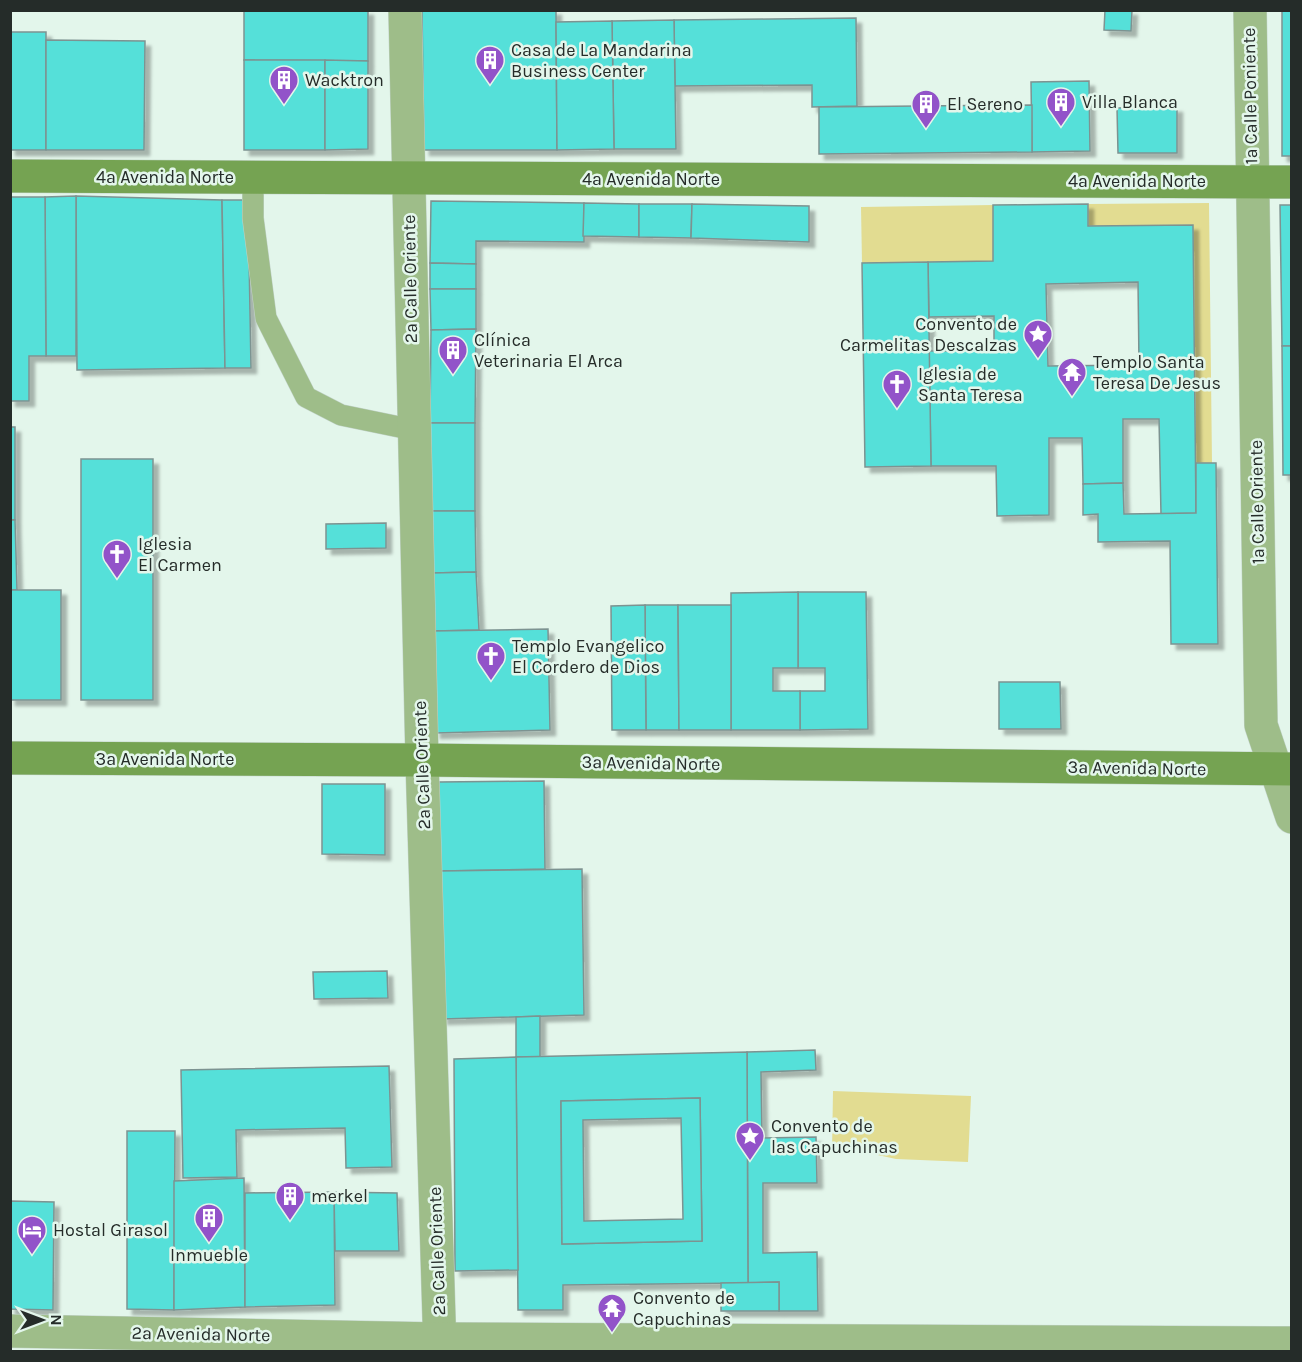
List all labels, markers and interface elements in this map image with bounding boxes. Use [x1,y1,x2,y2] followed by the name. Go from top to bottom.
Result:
[1238,27,1262,165] street label: 1a Calle Poniente
[511,39,692,82] place label: Casa de La Mandarina Business Center
[474,44,506,86] building icon: Casa de La Mandarina Business Center
[268,64,300,106] building icon: Wacktron
[305,69,384,91] place label: Wacktron
[1045,86,1077,128] building icon: Villa Blanca
[910,88,942,130] building icon: El Sereno
[1082,91,1178,113] place label: Villa Blanca
[947,93,1023,115] place label: El Sereno
[96,166,234,188] street label: 4a Avenida Norte
[582,168,720,190] street label: 4a Avenida Norte
[1068,170,1206,192] street label: 4a Avenida Norte
[398,214,422,344] street label: 2a Calle Oriente
[840,313,1017,356] place label: Convento de Carmelitas Descalzas
[1022,318,1054,360] place icon: Convento de Carmelitas Descalzas
[474,329,623,372] place label: Clínica Veterinaria El Arca
[437,334,469,376] building icon: Clínica Veterinaria El Arca
[1093,351,1221,394] place label: Templo Santa Teresa De Jesus
[1056,356,1088,398] temple icon: Templo Santa Teresa De Jesus
[918,363,1023,406] place label: Iglesia de Santa Teresa
[881,368,913,410] church icon: Iglesia de Santa Teresa
[1245,440,1269,564] street label: 1a Calle Oriente
[138,533,222,576] place label: Iglesia El Carmen
[101,538,133,580] church icon: Iglesia El Carmen
[512,635,664,678] place label: Templo Evangelico El Cordero de Dios
[475,640,507,682] church icon: Templo Evangelico El Cordero de Dios
[409,700,435,830] street label: 2a Calle Oriente
[96,748,234,770] street label: 3a Avenida Norte
[581,751,721,775] street label: 3a Avenida Norte
[1067,756,1207,780] street label: 3a Avenida Norte
[771,1115,898,1158] place label: Convento de las Capuchinas
[734,1120,766,1162] place icon: Convento de las Capuchinas
[274,1180,306,1222] building icon: merkel
[311,1185,368,1207] place label: merkel
[424,1186,450,1316] street label: 2a Calle Oriente
[193,1202,225,1244] building icon: Inmueble
[16,1214,48,1256] hotel icon: Hostal Girasol
[53,1219,168,1241] place label: Hostal Girasol
[170,1244,248,1266] place label: Inmueble
[633,1287,735,1330] place label: Convento de Capuchinas
[12,1290,72,1350] north arrow
[596,1292,628,1334] temple icon: Convento de Capuchinas
[47,1314,66,1326] text: N
[132,1322,270,1346] street label: 2a Avenida Norte

